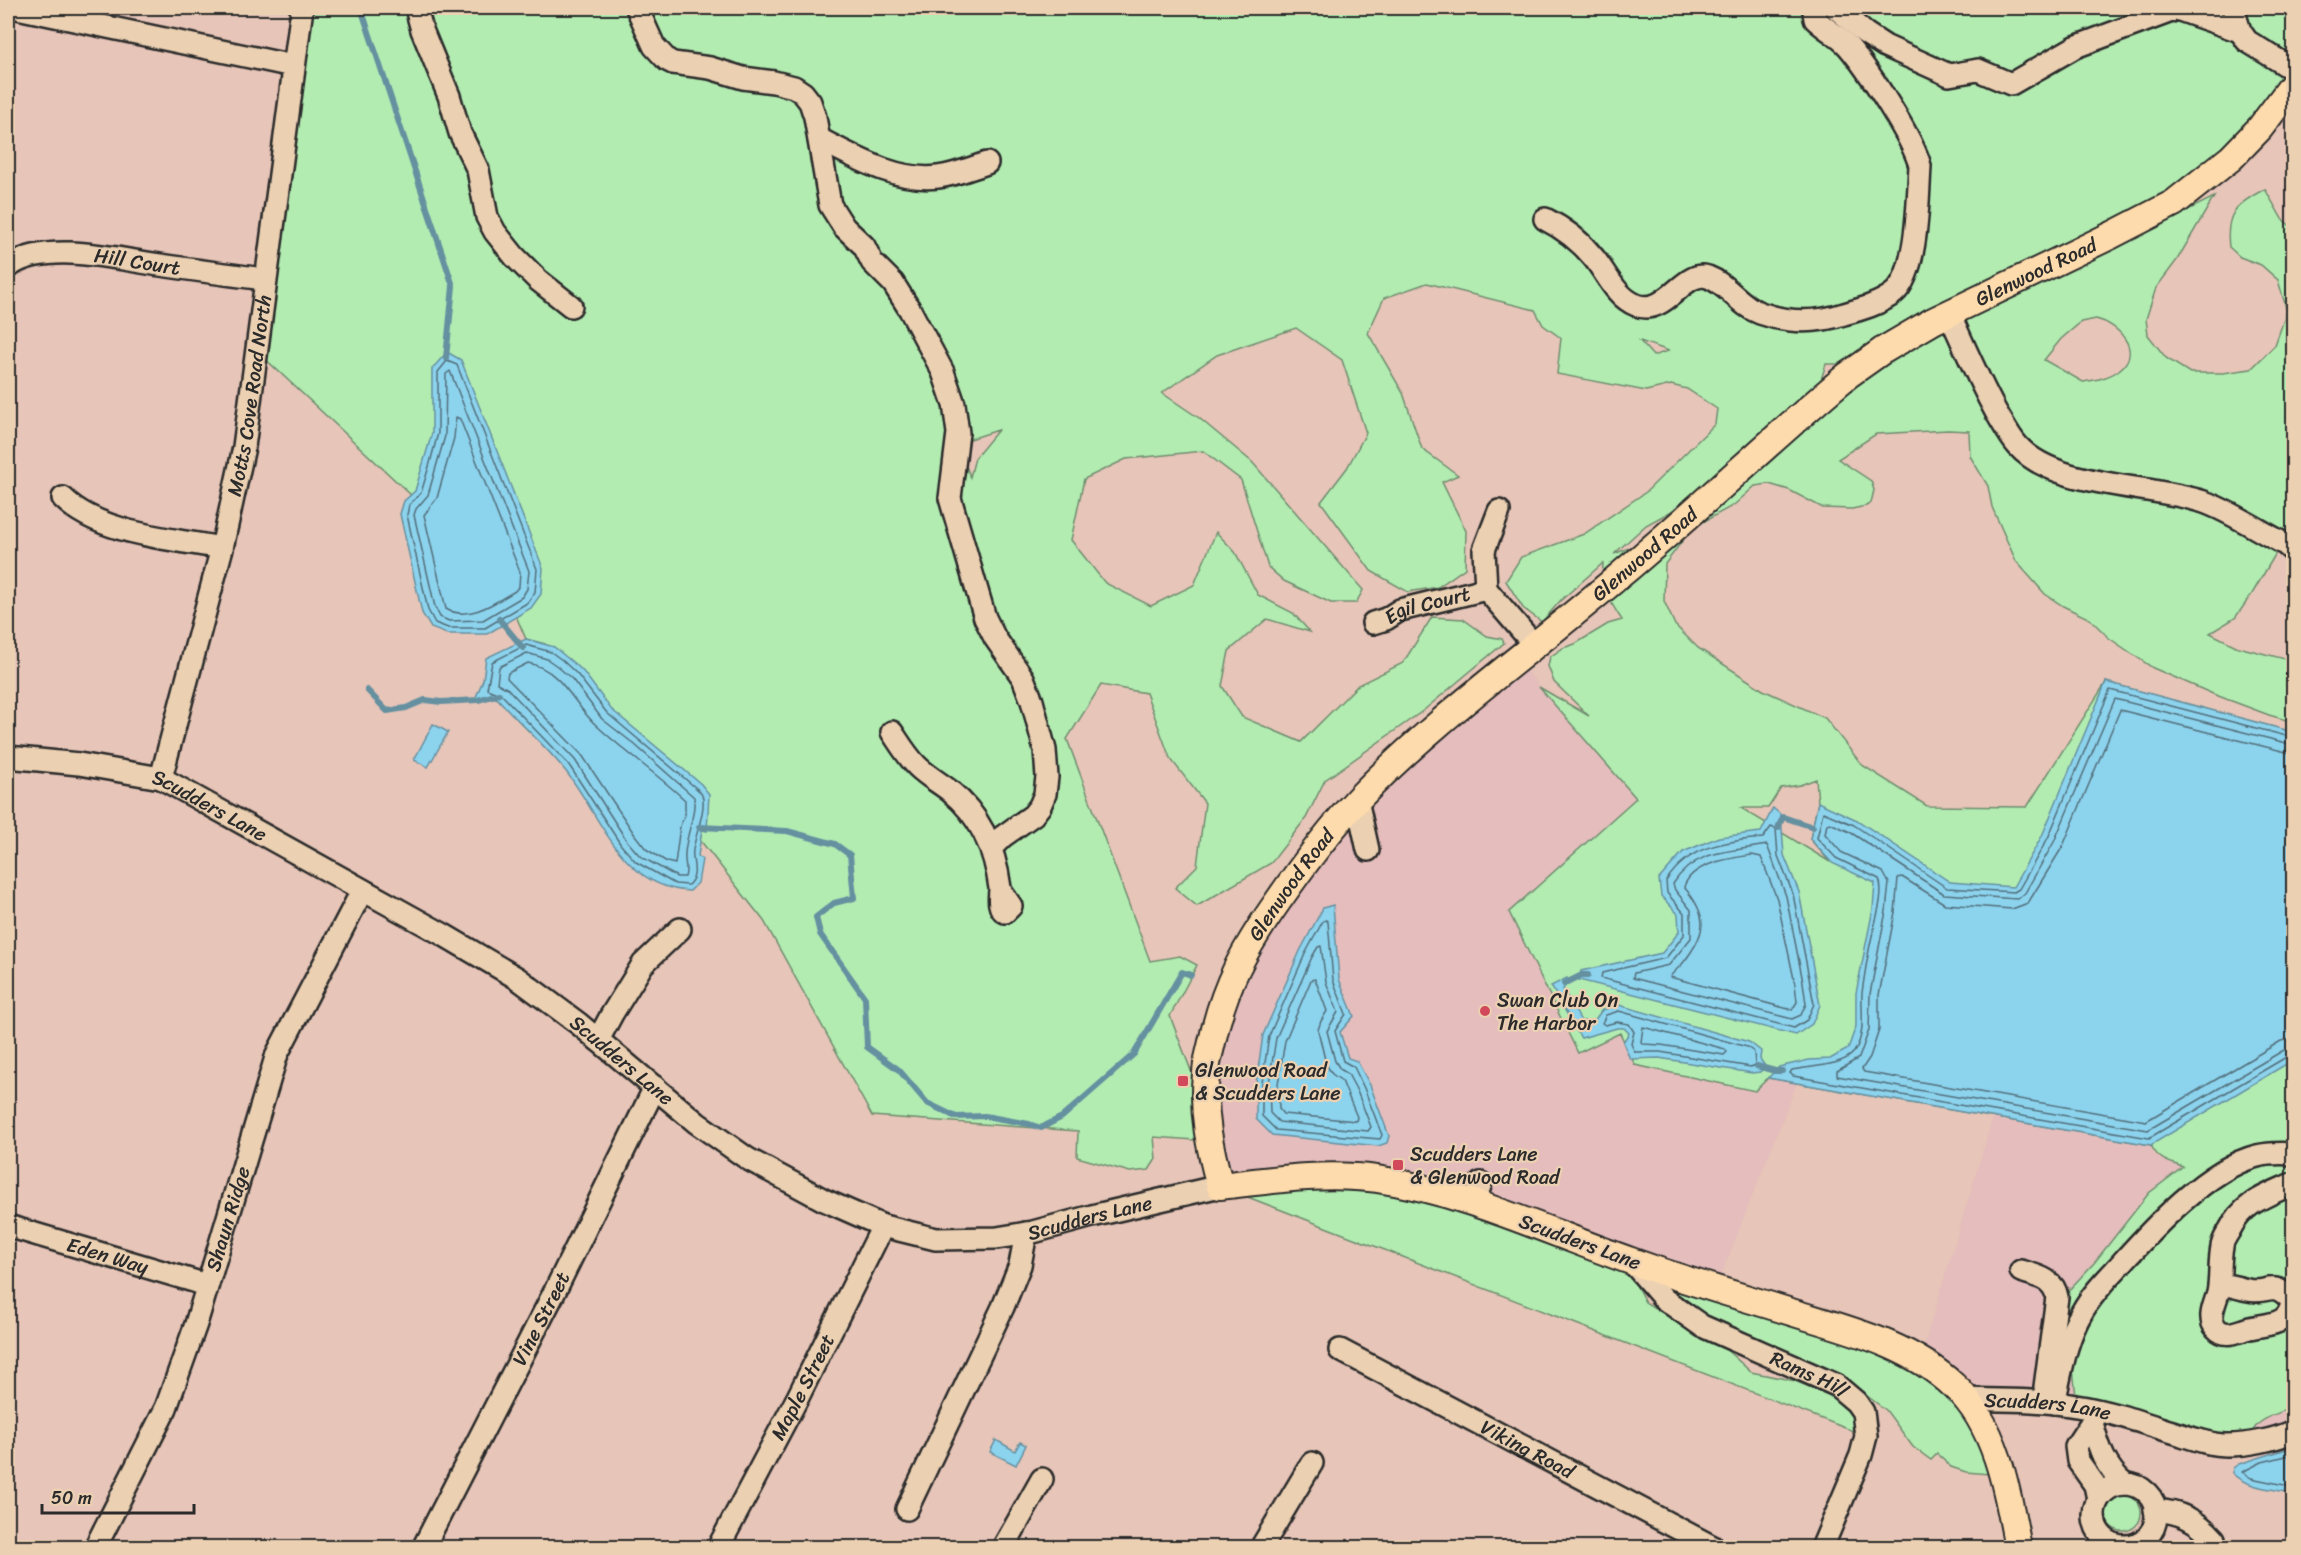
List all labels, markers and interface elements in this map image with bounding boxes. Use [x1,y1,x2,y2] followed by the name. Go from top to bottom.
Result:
[1969,227,2104,316] street label: Glenwood Road
[92,237,183,285] street label: Hill Court
[216,293,281,500] street label: Motts Cove Road North
[1583,497,1707,610] street label: Glenwood Road
[1377,576,1474,634] street label: Egil Court
[150,759,274,851] street label: Scudders Lane
[1238,819,1344,948] street label: Glenwood Road
[1497,983,1618,1041] place label: Swan Club On The Harbor
[1478,1004,1492,1018] marker: Swan Club On The Harbor
[562,1005,682,1114] street label: Scudders Lane
[1195,1053,1341,1111] place label: Glenwood Road & Scudders Lane
[1176,1074,1190,1088] marker: Glenwood Road & Scudders Lane
[1410,1137,1561,1195] place label: Scudders Lane & Glenwood Road
[1391,1158,1405,1172] marker: Scudders Lane & Glenwood Road
[195,1162,260,1276] street label: Shaun Ridge
[1023,1185,1156,1250] street label: Scudders Lane
[1514,1204,1646,1280] street label: Scudders Lane
[63,1227,153,1284] street label: Eden Way
[502,1265,580,1372] street label: Vine Street
[761,1327,844,1446] street label: Maple Street
[1764,1341,1858,1407] street label: Rams Hill
[1984,1382,2115,1430] street label: Scudders Lane
[1474,1410,1582,1489] street label: Viking Road
[42,1477,194,1515] scale bar
[51,1482,92,1514] text: 50 m

